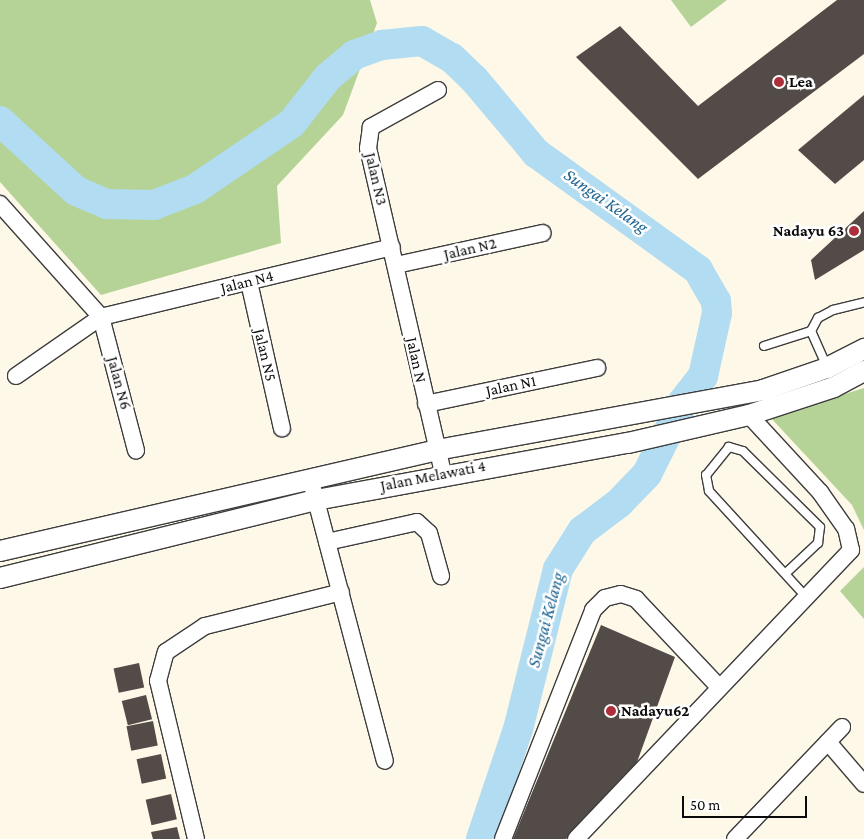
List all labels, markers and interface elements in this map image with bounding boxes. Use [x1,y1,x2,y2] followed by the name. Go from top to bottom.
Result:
[789,72,813,92] place label: Lea
[773,76,785,88] marker: Lea
[361,151,391,207] street label: Jalan N3
[560,164,652,238] water label: Sungai Kelang
[773,221,844,241] place label: Nadayu 63
[848,225,860,237] marker: Nadayu 63
[442,234,498,264] street label: Jalan N2
[218,266,276,298] street label: Jalan N4
[250,327,280,383] street label: Jalan N5
[402,336,430,384] street label: Jalan N
[103,354,135,412] street label: Jalan N6
[484,371,538,401] street label: Jalan N1
[379,456,487,496] street label: Jalan Melawati 4
[523,570,569,670] water label: Sungai Kelang
[621,701,689,721] place label: Nadayu62
[605,705,617,717] marker: Nadayu62
[684,786,809,818] scale bar
[690,797,720,813] text: 50 m

